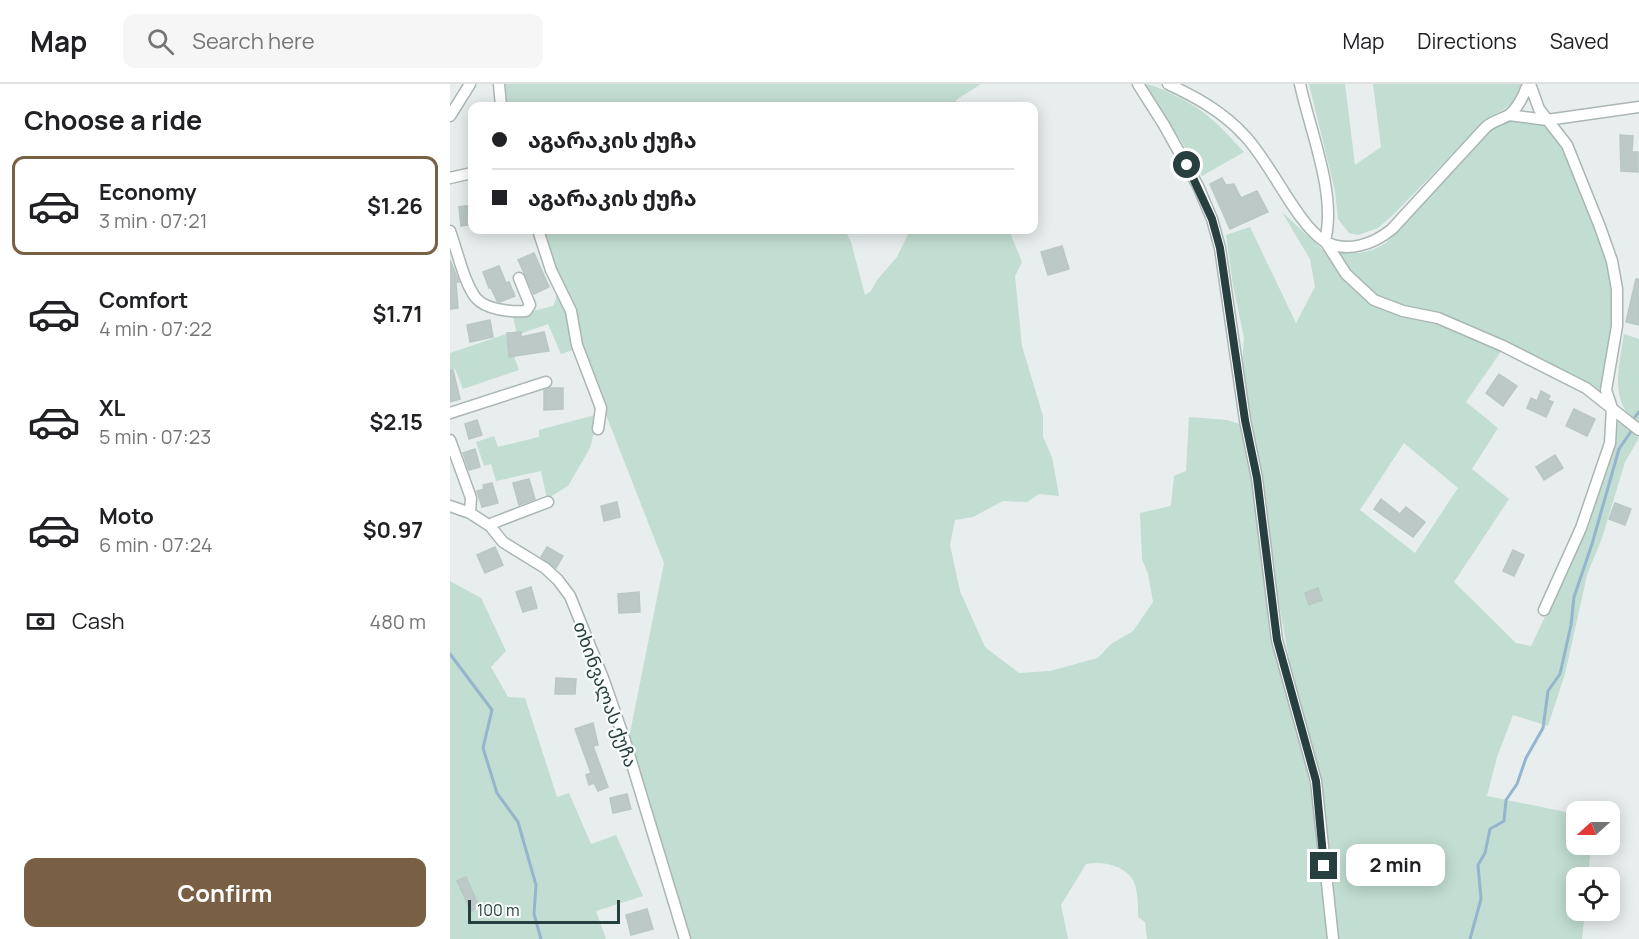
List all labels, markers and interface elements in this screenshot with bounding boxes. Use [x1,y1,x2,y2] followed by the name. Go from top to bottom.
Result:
[123,14,543,68] search box
[30,22,87,60] text: Map
[144,25,177,58] icon: search
[192,26,315,56] text: Search here
[1343,27,1384,55] text: Map
[1417,27,1517,55] text: Directions
[1550,27,1609,55] text: Saved
[24,101,202,138] text: Choose a ride
[528,125,697,155] text: აგარაკის ქუჩა
[1173,151,1200,178] route start
[99,177,197,207] text: Economy
[27,179,81,233] icon: car
[528,183,697,213] text: აგარაკის ქუჩა
[367,191,423,221] text: $1.26
[99,207,208,234] text: 3 min · 07:21
[99,285,188,315] text: Comfort
[27,287,81,341] icon: car
[372,299,423,329] text: $1.71
[99,315,212,342] text: 4 min · 07:22
[99,393,125,423] text: XL
[27,395,81,449] icon: car
[370,407,423,437] text: $2.15
[99,423,211,450] text: 5 min · 07:23
[99,501,154,531] text: Moto
[27,503,81,557] icon: car
[363,515,423,545] text: $0.97
[99,531,212,558] text: 6 min · 07:24
[24,605,57,638] icon: cash
[72,606,125,636] text: Cash
[369,608,426,635] text: 480 m
[568,618,644,770] street label: თხინვალას ქუჩა
[1566,801,1620,855] north arrow
[1566,801,1620,921] map controls
[1345,845,1444,887] callout: 2 min
[1369,851,1422,878] text: 2 min
[1310,852,1337,879] route end
[24,858,426,927] button: Confirm
[1566,867,1620,921] button: locate
[468,897,620,924] scale bar
[477,899,520,921] text: 100 m

